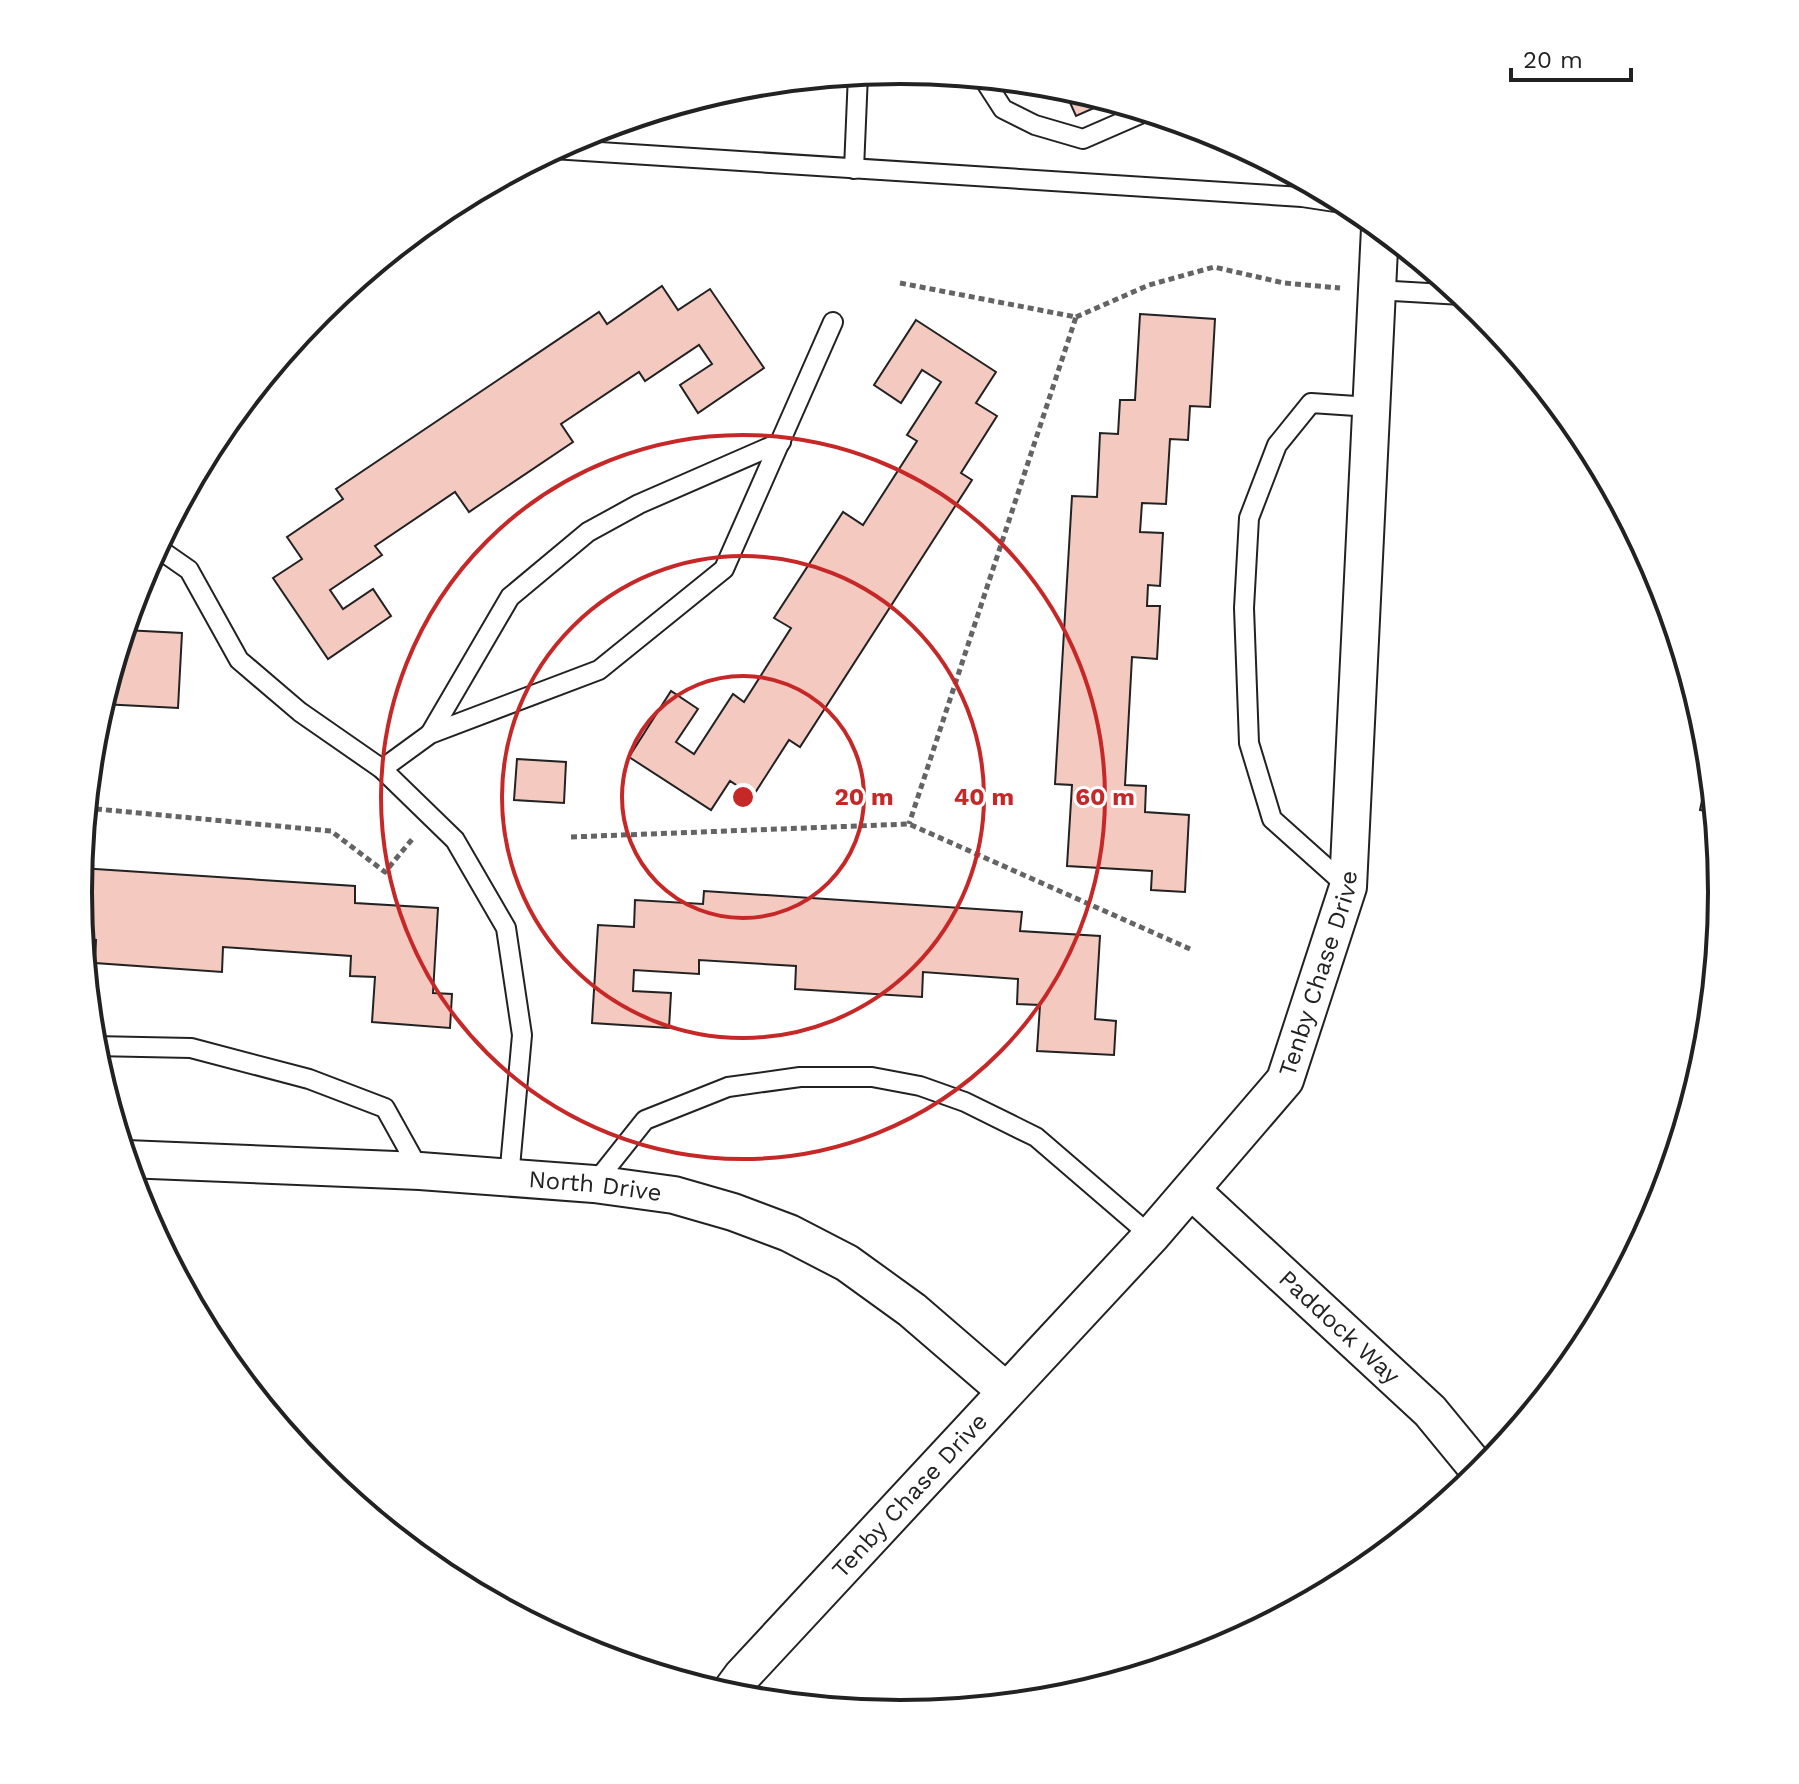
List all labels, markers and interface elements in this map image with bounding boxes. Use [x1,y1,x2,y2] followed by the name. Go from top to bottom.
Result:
[1511,32,1631,82] scale bar
[1523,46,1583,74] text: 20 m
[729,783,757,811] centre of rings
[834,783,894,811] text: 20 m
[954,783,1014,811] text: 40 m
[1075,783,1135,811] text: 60 m
[1273,870,1363,1080] street label: Tenby Chase Drive
[528,1165,663,1207] street label: North Drive
[1273,1264,1406,1390] street label: Paddock Way
[826,1407,993,1584] street label: Tenby Chase Drive

